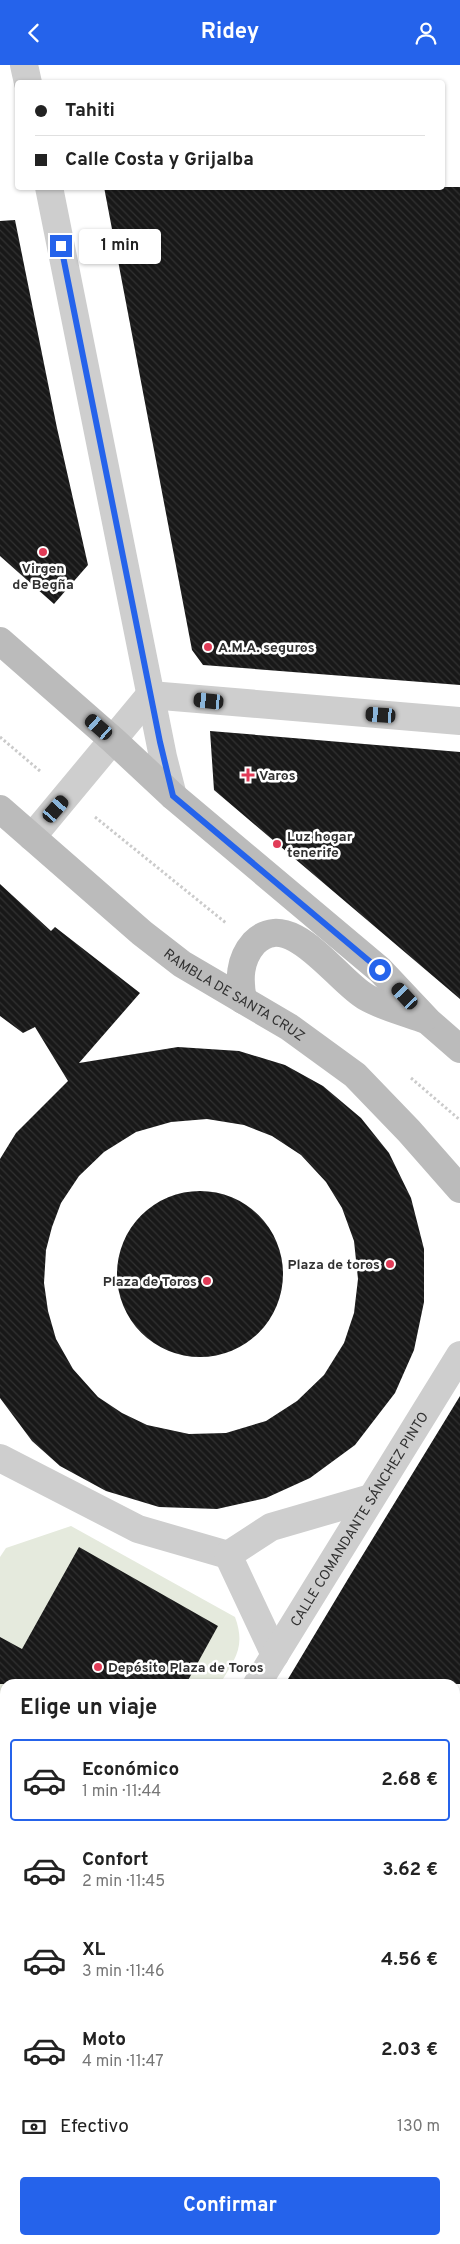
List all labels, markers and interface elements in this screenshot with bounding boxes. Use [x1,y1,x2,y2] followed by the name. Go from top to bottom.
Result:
[20,19,48,47] icon: back
[201,19,259,46] text: Ridey
[412,19,440,47] icon: person
[65,99,115,123] text: Tahiti
[65,148,254,172] text: Calle Costa y Grijalba
[78,229,161,263] callout: 1 min
[50,235,72,257] route end
[101,236,139,256] text: 1 min
[37,546,49,558] marker: Virgen de Begña
[12,561,74,594] place label: Virgen de Begña
[218,640,315,657] place label: A.M.A. seguros
[202,641,214,653] marker: A.M.A. seguros
[193,692,224,710] car
[365,706,396,724] car
[82,711,115,743] car
[241,768,255,782] marker: Varos
[259,768,296,785] place label: Varos
[40,793,71,825] car
[287,829,353,862] place label: Luz hogar tenerife
[271,838,283,850] marker: Luz hogar tenerife
[160,946,308,1046] street label: RAMBLA DE SANTA CRUZ
[369,959,391,981] route start
[389,980,420,1012] car
[288,1257,380,1274] place label: Plaza de toros
[384,1258,396,1270] marker: Plaza de toros
[103,1274,197,1291] place label: Plaza de Toros
[201,1275,213,1287] marker: Plaza de Toros
[287,1409,433,1630] street label: CALLE COMANDANTE SÁNCHEZ PINTO
[108,1660,264,1677] place label: Depósito Plaza de Toros
[92,1661,104,1673] marker: Depósito Plaza de Toros
[20,1695,157,1722] text: Elige un viaje
[22,1758,67,1803] icon: car
[82,1758,179,1782] text: Económico
[381,1768,438,1792] text: 2.68 €
[82,1782,161,1802] text: 1 min · 11:44
[22,1848,67,1893] icon: car
[82,1848,148,1872] text: Confort
[382,1858,438,1882] text: 3.62 €
[82,1872,165,1892] text: 2 min · 11:45
[22,1938,67,1983] icon: car
[82,1938,105,1962] text: XL
[381,1948,438,1972] text: 4.56 €
[82,1962,165,1982] text: 3 min · 11:46
[22,2028,67,2073] icon: car
[82,2028,126,2052] text: Moto
[381,2038,438,2062] text: 2.03 €
[82,2052,164,2072] text: 4 min · 11:47
[20,2113,48,2141] icon: cash
[60,2115,129,2139] text: Efectivo
[397,2117,440,2137] text: 130 m
[20,2177,440,2235] button: Confirmar

